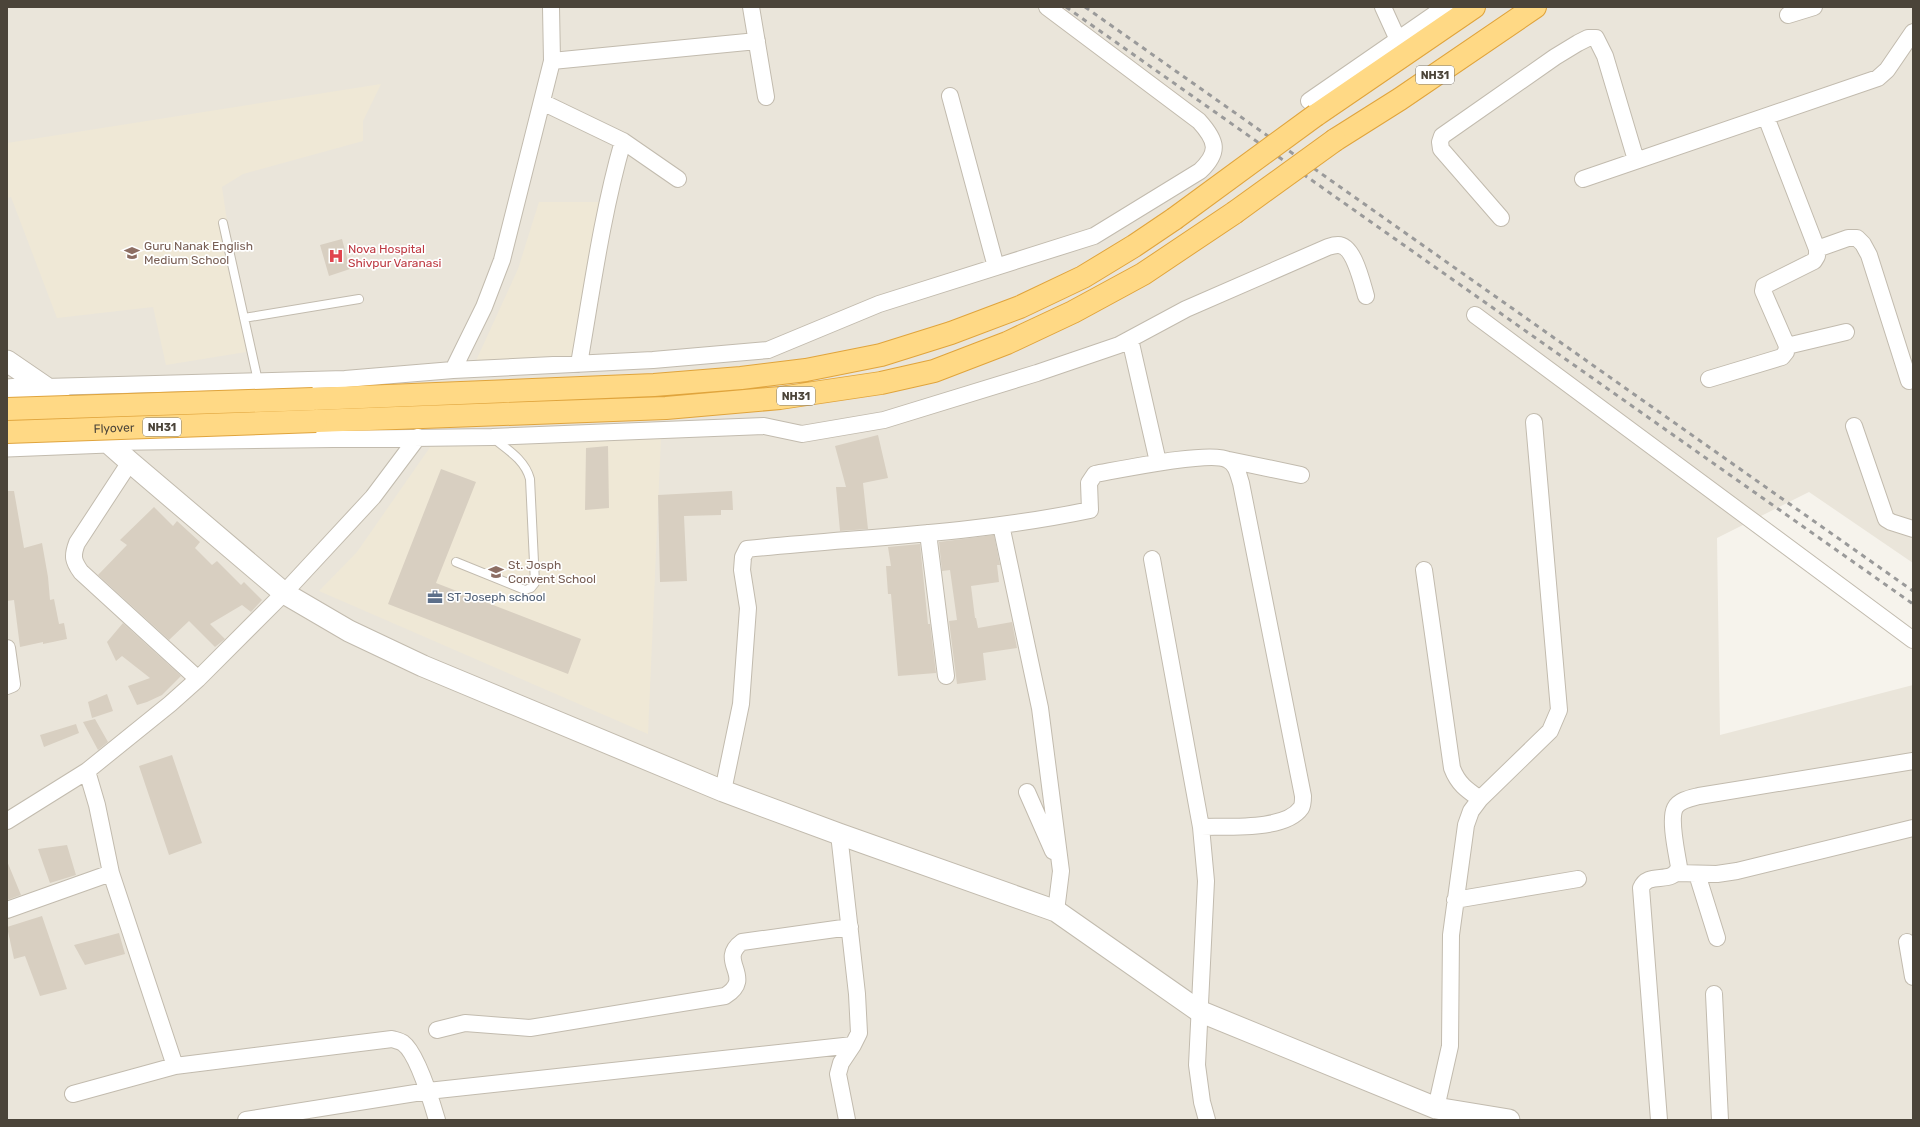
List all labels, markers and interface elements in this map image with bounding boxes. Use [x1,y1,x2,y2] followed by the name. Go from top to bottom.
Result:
[1416,66,1454,84] road number: NH31
[144,239,253,267] place label: Guru Nanak English Medium School
[348,242,442,270] place label: Nova Hospital Shivpur Varanasi
[123,244,141,262] school or university icon: Guru Nanak English Medium School
[327,247,345,265] hospital icon: Nova Hospital Shivpur Varanasi
[777,387,815,405] road number: NH31
[143,418,181,436] road number: NH31
[93,420,135,436] street label: Flyover
[508,558,596,586] place label: St. Josph Convent School
[487,563,505,581] school or university icon: St. Josph Convent School
[426,588,444,606] office icon: ST Joseph school
[447,590,546,604] place label: ST Joseph school

